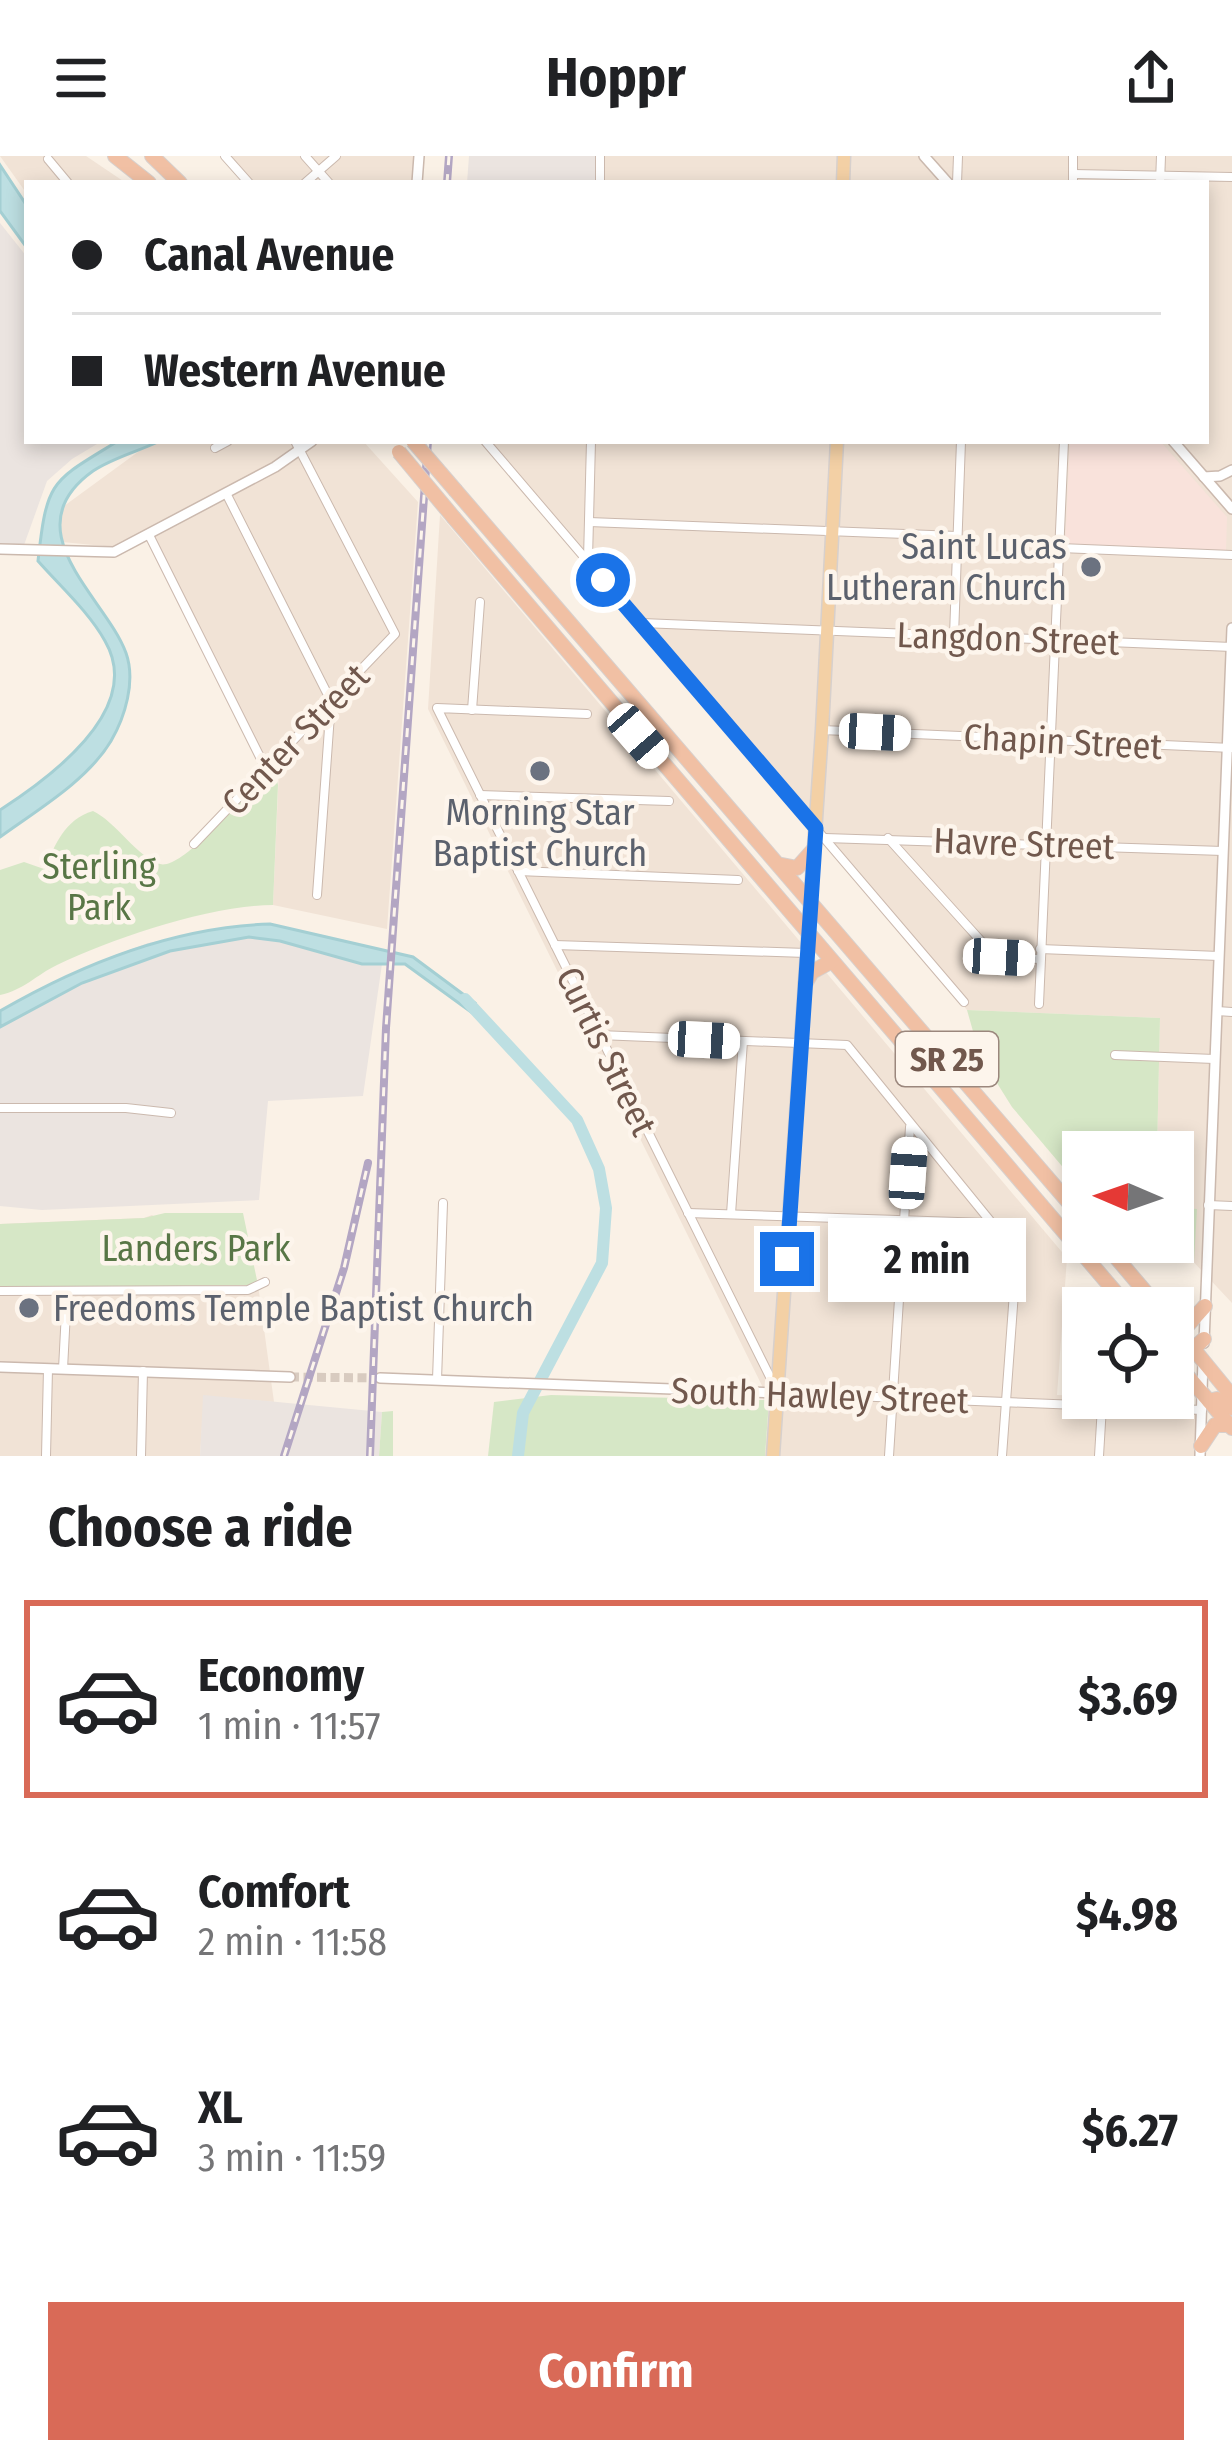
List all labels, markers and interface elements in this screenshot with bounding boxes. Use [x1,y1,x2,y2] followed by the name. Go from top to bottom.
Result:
[48,45,114,111] icon: menu
[1118,45,1184,111] icon: share
[546,46,686,110] text: Hoppr
[144,228,394,282] text: Canal Avenue
[144,344,446,398] text: Western Avenue
[826,525,1067,610] place label: Saint Lucas Lutheran Church
[576,553,630,607] route start
[1078,554,1104,580] marker: Saint Lucas Lutheran Church
[896,613,1120,665] street label: Langdon Street
[213,655,379,824] street label: Center Street
[601,697,675,775] car
[838,712,912,752] car
[963,715,1164,769] street label: Chapin Street
[527,758,553,784] marker: Morning Star Baptist Church
[433,791,647,876] place label: Morning Star Baptist Church
[933,819,1116,869] street label: Havre Street
[42,845,156,930] park label: Sterling Park
[962,937,1036,977] car
[546,960,666,1143] street label: Curtis Street
[667,1020,741,1060] car
[896,1032,998,1086] road number: SR 25
[1062,1131,1194,1263] north arrow
[1062,1131,1194,1419] map controls
[888,1136,928,1210] car
[829,1217,1027,1301] callout: 2 min
[101,1227,291,1271] park label: Landers Park
[760,1232,814,1286] route end
[884,1237,970,1283] text: 2 min
[53,1287,534,1331] place label: Freedoms Temple Baptist Church
[1062,1287,1194,1419] button: locate
[16,1295,42,1321] marker: Freedoms Temple Baptist Church
[670,1369,970,1423] street label: South Hawley Street
[48,1496,353,1560] text: Choose a ride
[54,1645,162,1753] icon: car
[198,1649,364,1703] text: Economy
[1078,1672,1178,1726] text: $3.69
[198,1703,381,1749] text: 1 min · 11:57
[54,1861,162,1969] icon: car
[198,1865,350,1919] text: Comfort
[1076,1888,1178,1942] text: $4.98
[198,1919,387,1965] text: 2 min · 11:58
[54,2077,162,2185] icon: car
[198,2081,243,2135] text: XL
[1082,2104,1178,2158] text: $6.27
[198,2135,386,2181] text: 3 min · 11:59
[48,2302,1184,2440] button: Confirm

